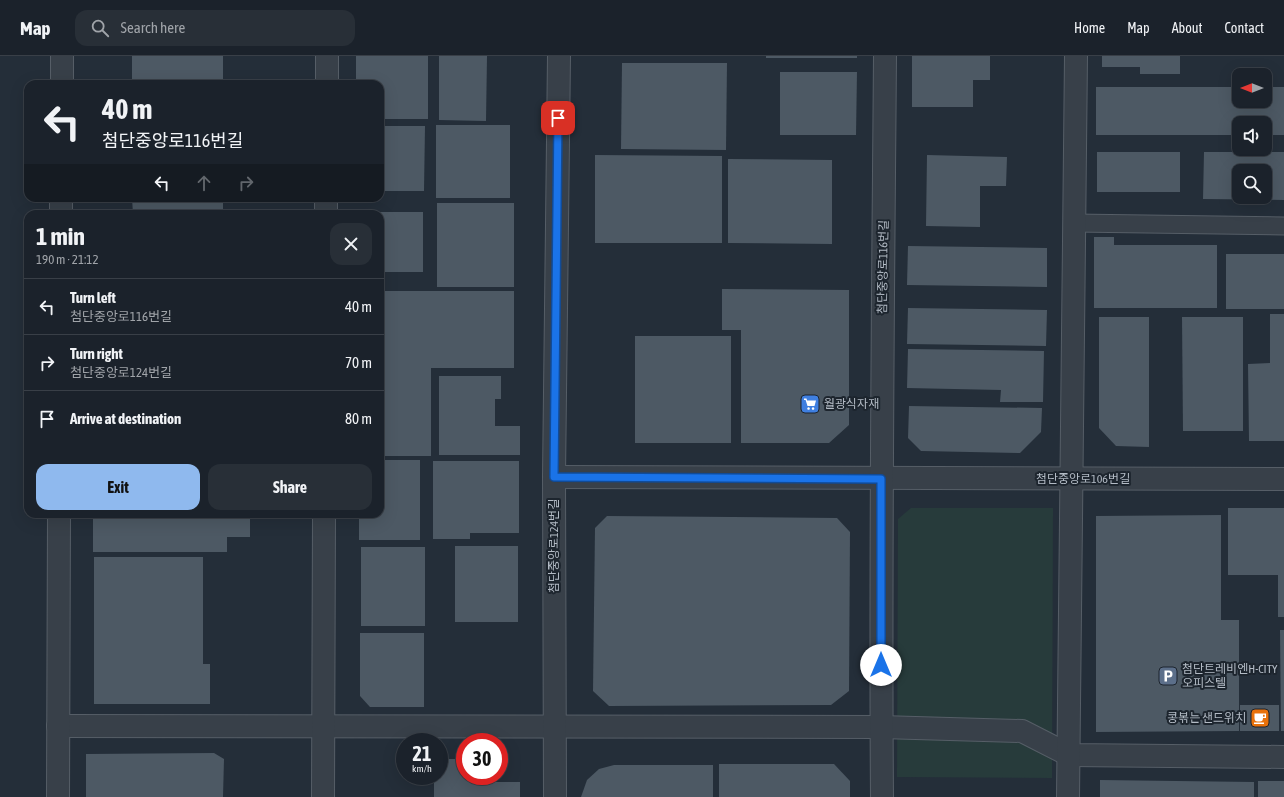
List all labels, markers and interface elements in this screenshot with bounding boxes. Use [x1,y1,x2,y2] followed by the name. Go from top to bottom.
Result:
[75,10,355,46] search box
[20,17,51,39] text: Map
[89,17,111,39] icon: search
[121,19,185,36] text: Search here
[1074,20,1105,36] text: Home
[1127,20,1150,36] text: Map
[1172,20,1203,36] text: About
[1225,20,1264,36] text: Contact
[1232,68,1272,108] north arrow
[1232,68,1272,204] map controls
[102,93,152,125] text: 40 m
[36,96,88,148] icon: left
[541,101,575,135] pin
[547,107,569,129] icon: arrive
[1232,116,1272,156] button: sound
[102,130,243,151] text: 첨단중앙로116번길
[1232,164,1272,204] button: search
[151,172,173,194] icon: left
[193,172,215,194] icon: ahead
[235,172,257,194] icon: right
[875,220,891,314] street label: 첨단중앙로116번길
[36,223,85,250] text: 1 min
[330,223,372,265] button: close
[36,252,99,267] text: 190 m · 21:12
[70,289,116,306] text: Turn left
[36,296,58,318] icon: left
[345,298,372,315] text: 40 m
[70,309,172,324] text: 첨단중앙로116번길
[70,345,123,362] text: Turn right
[36,352,58,374] icon: right
[345,354,372,371] text: 70 m
[70,365,172,380] text: 첨단중앙로124번길
[799,393,821,415] supermarket icon: 월광식자재
[824,397,879,411] place label: 월광식자재
[36,408,58,430] icon: arrive
[70,410,181,427] text: Arrive at destination
[345,410,372,427] text: 80 m
[36,464,200,510] button: Exit
[208,464,372,510] button: Share
[1036,472,1130,486] street label: 첨단중앙로106번길
[547,499,561,593] street label: 첨단중앙로124번길
[860,644,902,686] position arrow
[1182,662,1278,690] place label: 첨단트레비엔H-CITY 오피스텔
[1157,665,1179,687] parking icon: 첨단트레비엔H-CITY 오피스텔
[1249,707,1271,729] cafe icon: 콩볶는 샌드위치
[1167,711,1246,725] place label: 콩볶는 샌드위치
[456,733,508,785] speed limit sign: 30
[413,742,431,765] text: 21
[412,763,432,774] text: km/h

